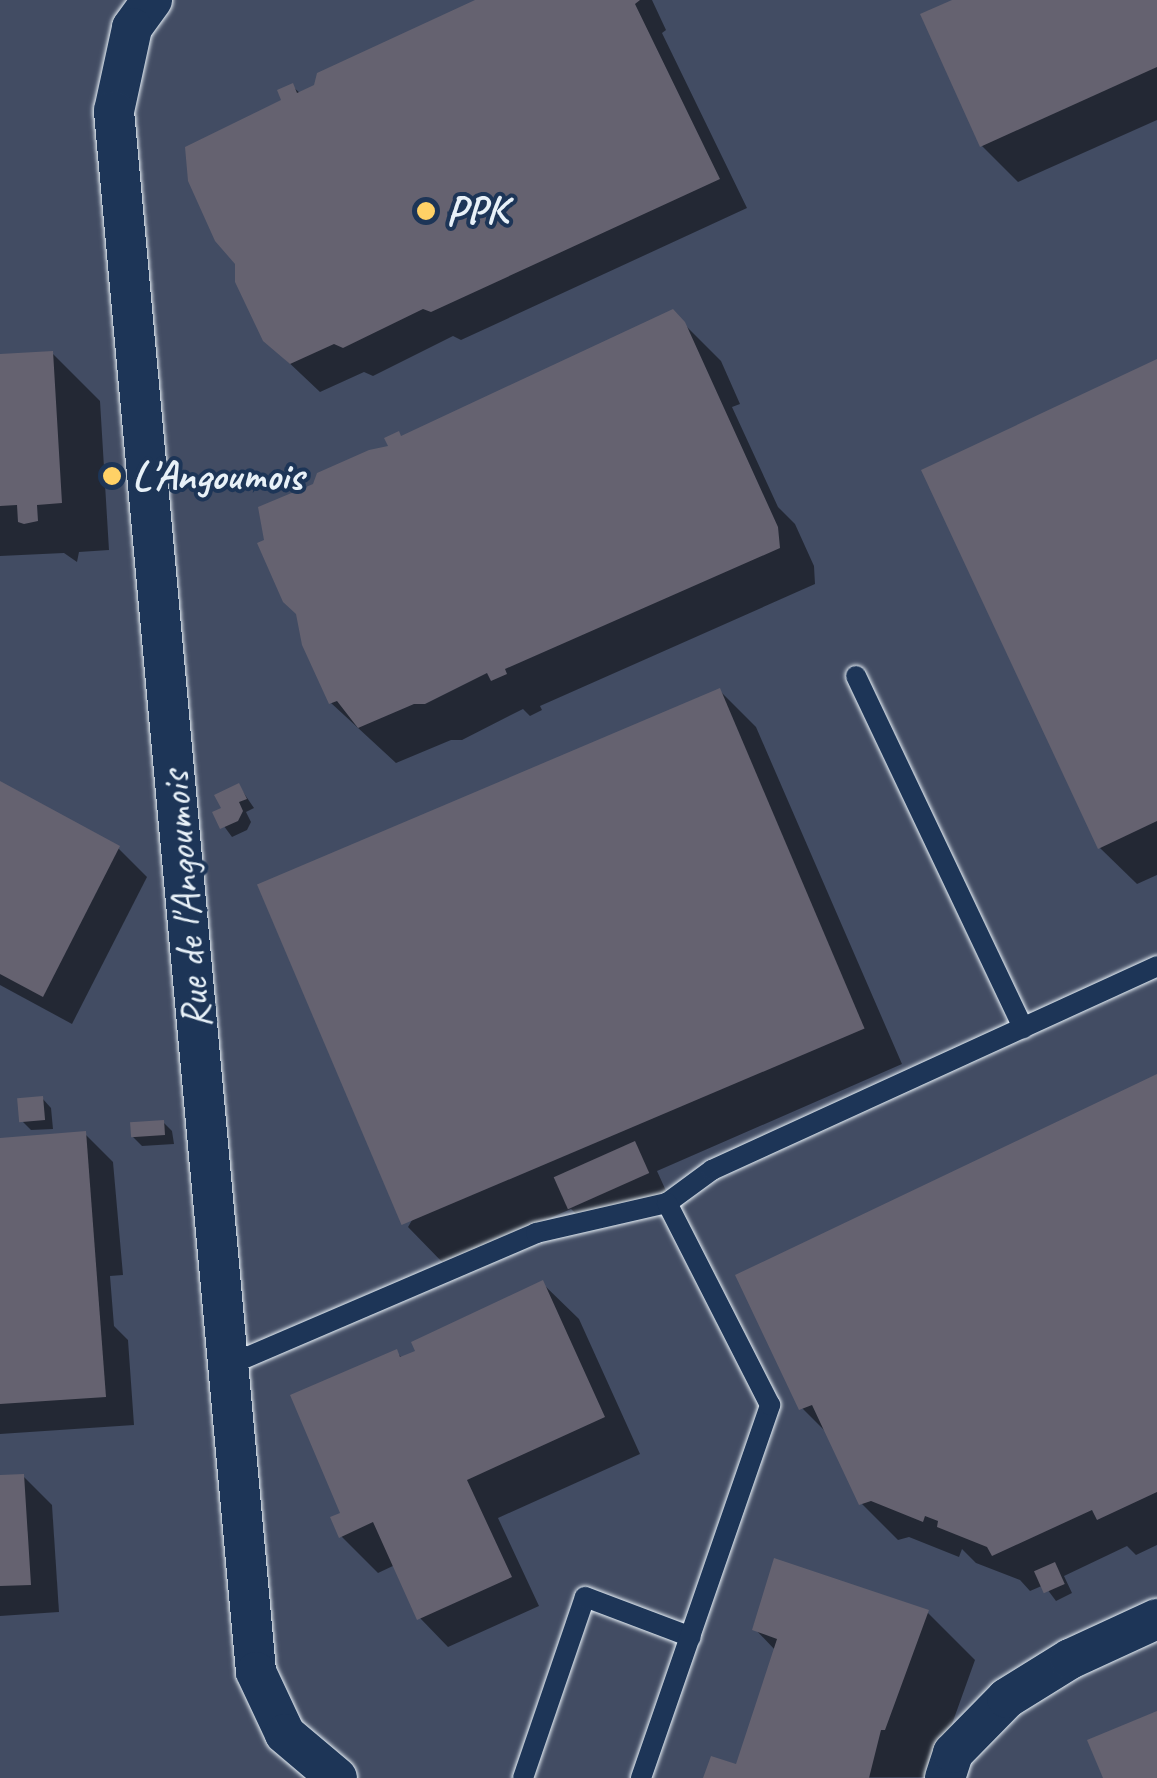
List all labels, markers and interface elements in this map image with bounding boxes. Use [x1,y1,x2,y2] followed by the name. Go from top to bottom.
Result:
[446,186,507,236] place label: PPK
[415,200,437,222] marker: PPK
[132,451,303,501] place label: L'Angoumois
[101,465,123,487] marker: L'Angoumois
[150,769,222,1031] street label: Rue de l'Angoumois

